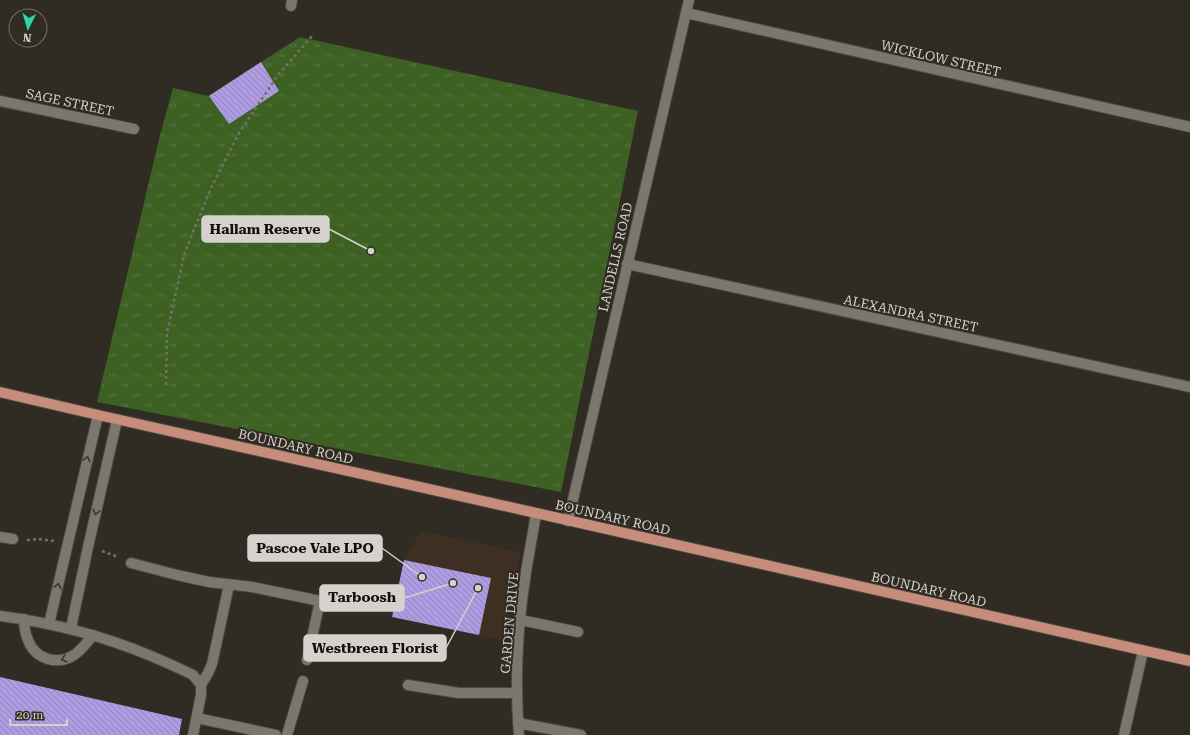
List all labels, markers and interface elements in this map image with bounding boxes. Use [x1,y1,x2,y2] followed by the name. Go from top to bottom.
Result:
[8,8,48,48] north arrow
[22,31,32,44] text: N
[880,37,1002,80] street label: WICKLOW STREET
[25,86,115,119] street label: SAGE STREET
[596,201,635,313] street label: LANDELLS ROAD
[202,216,329,242] callout: Hallam Reserve
[210,221,320,237] text: Hallam Reserve
[842,292,980,335] street label: ALEXANDRA STREET
[237,426,355,467] street label: BOUNDARY ROAD
[83,456,91,463] one-way arrow
[554,497,672,538] street label: BOUNDARY ROAD
[92,509,100,515] one-way arrow
[248,535,382,561] callout: Pascoe Vale LPO
[256,540,374,556] text: Pascoe Vale LPO
[870,569,988,610] street label: BOUNDARY ROAD
[498,572,521,674] street label: GARDEN DRIVE
[53,583,62,590] one-way arrow
[320,585,404,611] callout: Tarboosh
[328,589,397,605] text: Tarboosh
[304,635,446,661] callout: Westbreen Florist
[312,640,438,656] text: Westbreen Florist
[60,654,67,663] one-way arrow
[10,701,67,727] scale bar
[16,708,43,722] text: 20 m

